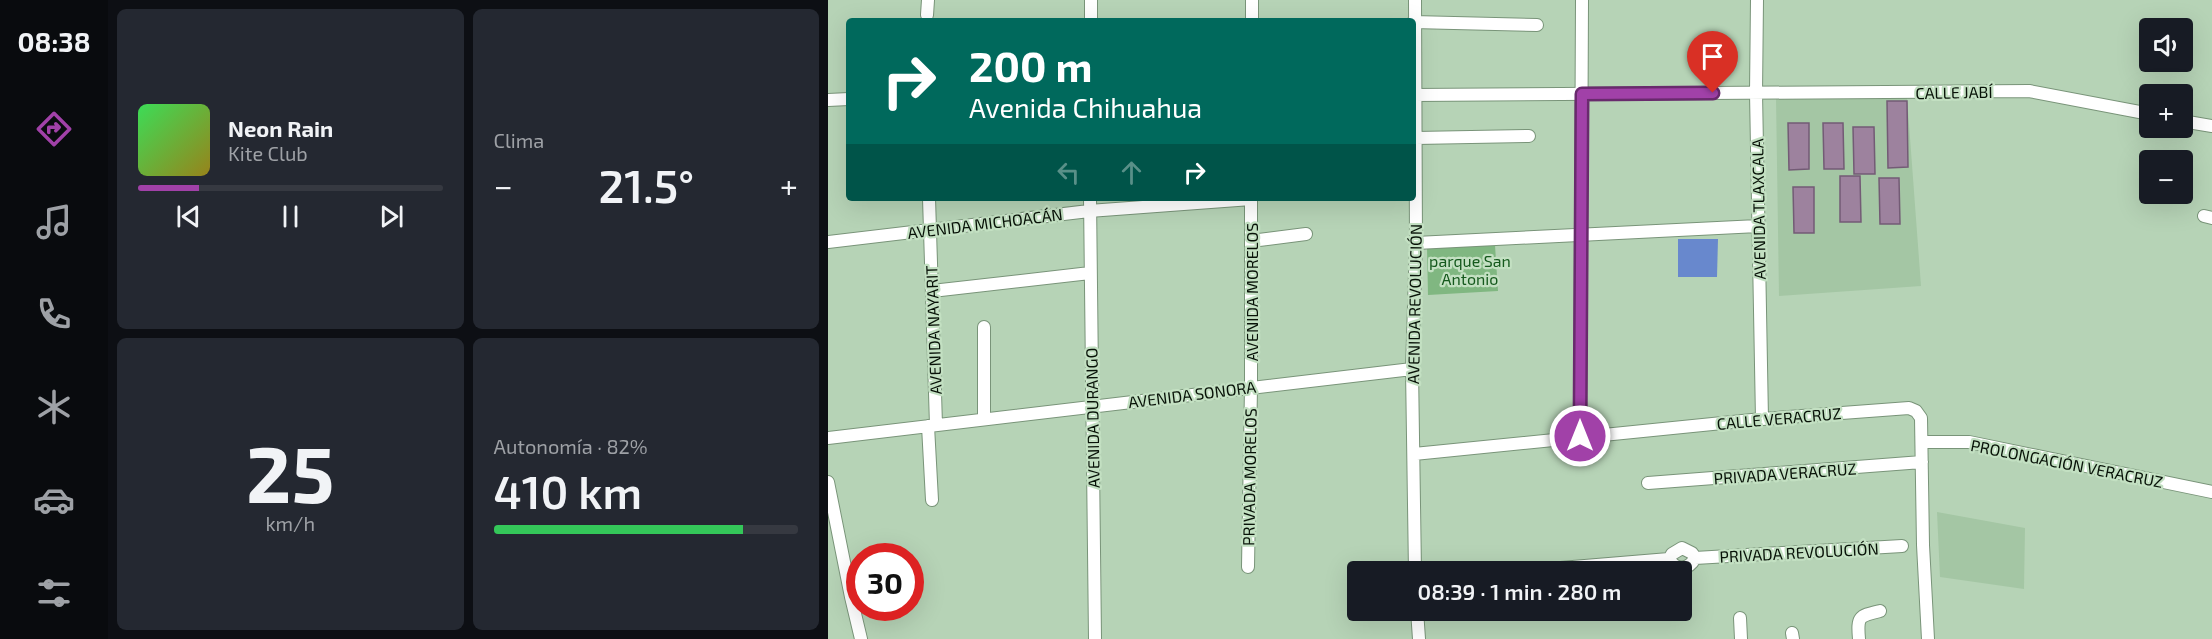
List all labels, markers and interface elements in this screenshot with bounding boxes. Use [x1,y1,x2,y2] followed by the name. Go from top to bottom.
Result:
[2139,18,2193,204] map controls
[2139,18,2193,72] button: sound
[18,25,90,57] text: 08:38
[1687,31,1738,93] pin
[969,40,1092,90] text: 200 m
[1696,40,1729,73] icon: arrive
[870,42,948,120] icon: right
[1915,82,1994,102] street label: CALLE JABÍ
[2139,84,2193,138] button: +
[969,91,1202,123] text: Avenida Chihuahua
[33,108,75,150] icon: directions
[228,115,333,141] text: Neon Rain
[494,128,544,152] text: Clima
[1747,138,1769,280] street label: AVENIDA TLAXCALA
[228,141,308,165] text: Kite Club
[2139,150,2193,204] button: −
[1052,156,1085,189] icon: left
[1115,156,1148,189] icon: ahead
[1178,156,1211,189] icon: right
[598,158,694,212] text: 21.5°
[494,165,513,205] text: −
[780,165,798,205] text: +
[172,200,205,233] icon: previous
[274,200,307,233] icon: pause
[375,200,408,233] icon: next
[33,201,75,243] icon: music
[906,204,1064,242] street label: AVENIDA MICHOACÁN
[1242,223,1261,361] street label: AVENIDA MORELOS
[1403,224,1425,384] street label: AVENIDA REVOLUCIÓN
[1429,251,1511,288] park label: parque San Antonio
[921,265,945,395] street label: AVENIDA NAYARIT
[33,293,75,335] icon: phone
[1081,348,1103,488] street label: AVENIDA DURANGO
[1127,377,1257,411] street label: AVENIDA SONORA
[33,386,75,428] icon: climate
[1716,403,1842,433] street label: CALLE VERACRUZ
[1548,404,1612,468] position arrow
[1238,408,1260,546] street label: PRIVADA MORELOS
[246,425,334,519] text: 25
[494,434,648,458] text: Autonomía · 82%
[1969,435,2165,491] street label: PROLONGACIÓN VERACRUZ
[1713,459,1857,487] street label: PRIVADA VERACRUZ
[494,464,642,518] text: 410 km
[33,479,75,521] icon: car
[265,511,315,535] text: km/h
[1719,538,1879,566] street label: PRIVADA REVOLUCIÓN
[846,543,924,621] speed limit sign: 30
[33,572,75,614] icon: filters
[1418,578,1621,604] text: 08:39 · 1 min · 280 m

